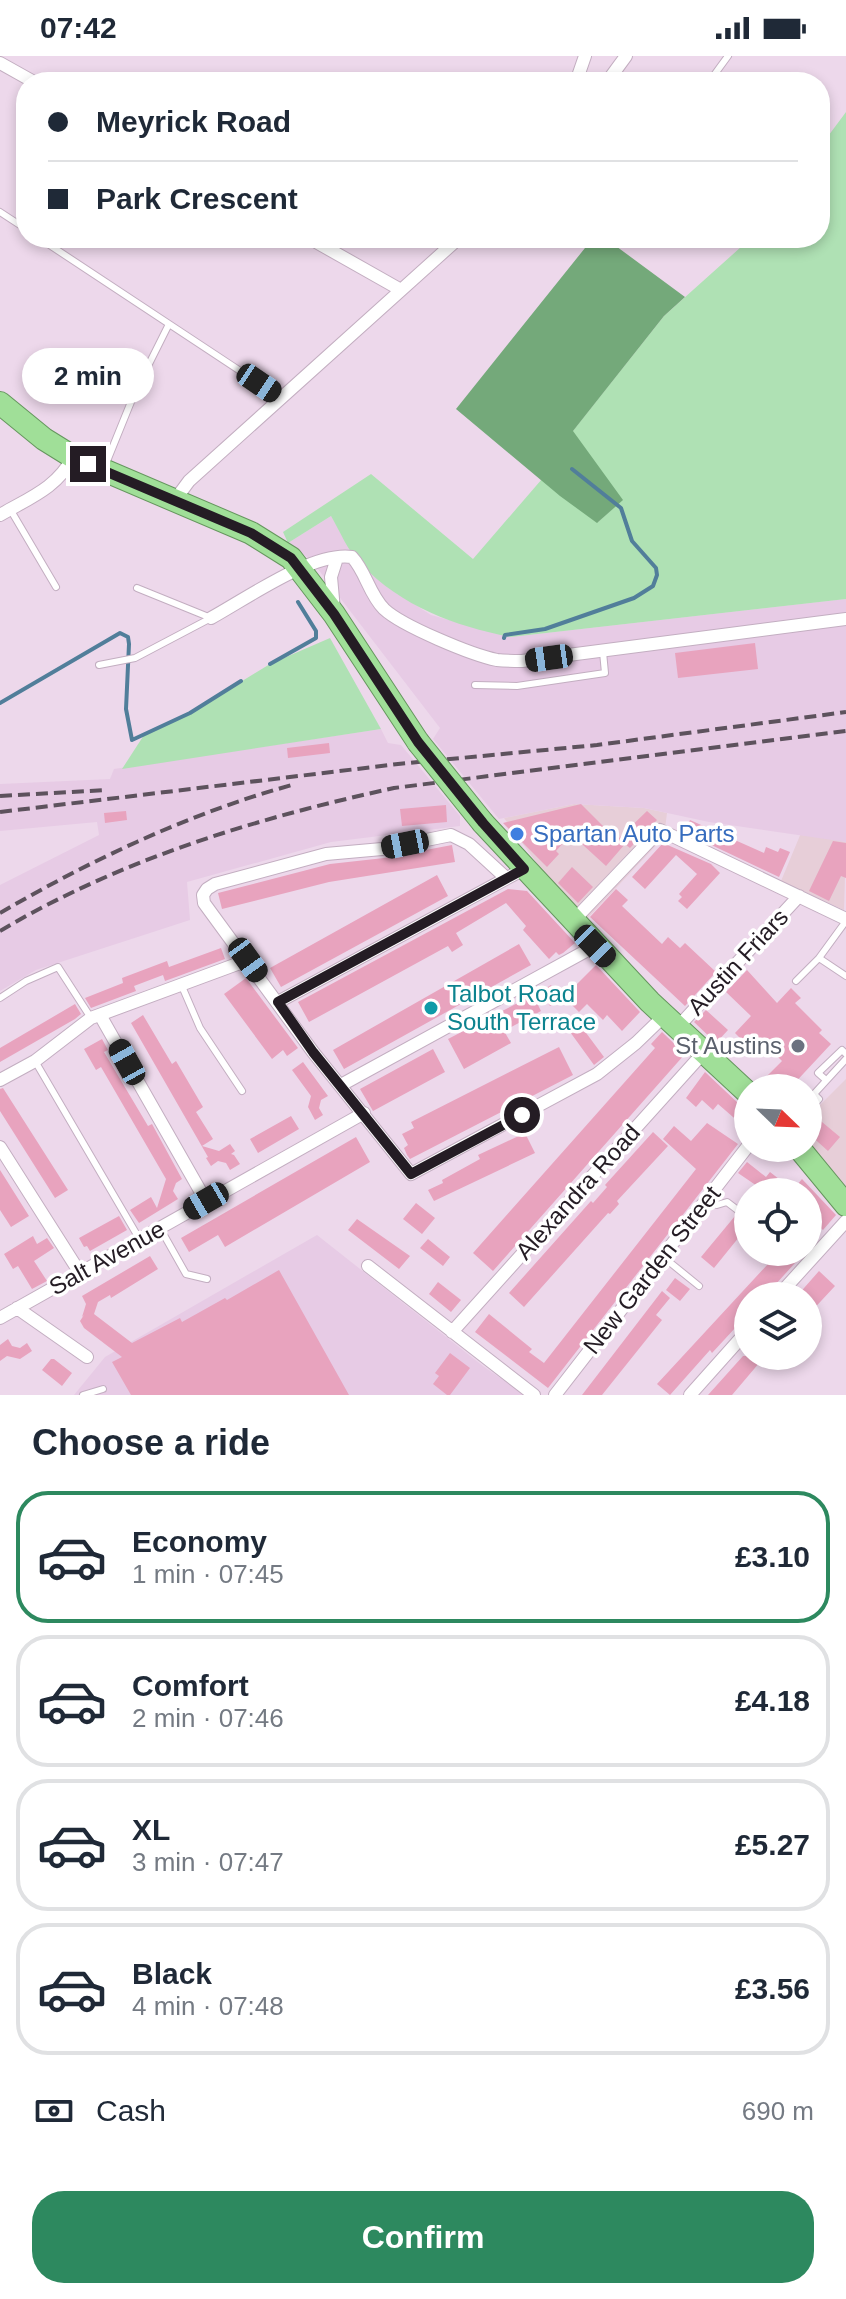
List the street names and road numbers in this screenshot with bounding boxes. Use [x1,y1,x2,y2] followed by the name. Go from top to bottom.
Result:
[682,903,793,1020] street label: Austin Friars
[510,1119,645,1265] street label: Alexandra Road
[578,1180,726,1359] street label: New Garden Street
[44,1215,169,1300] street label: Salt Avenue

